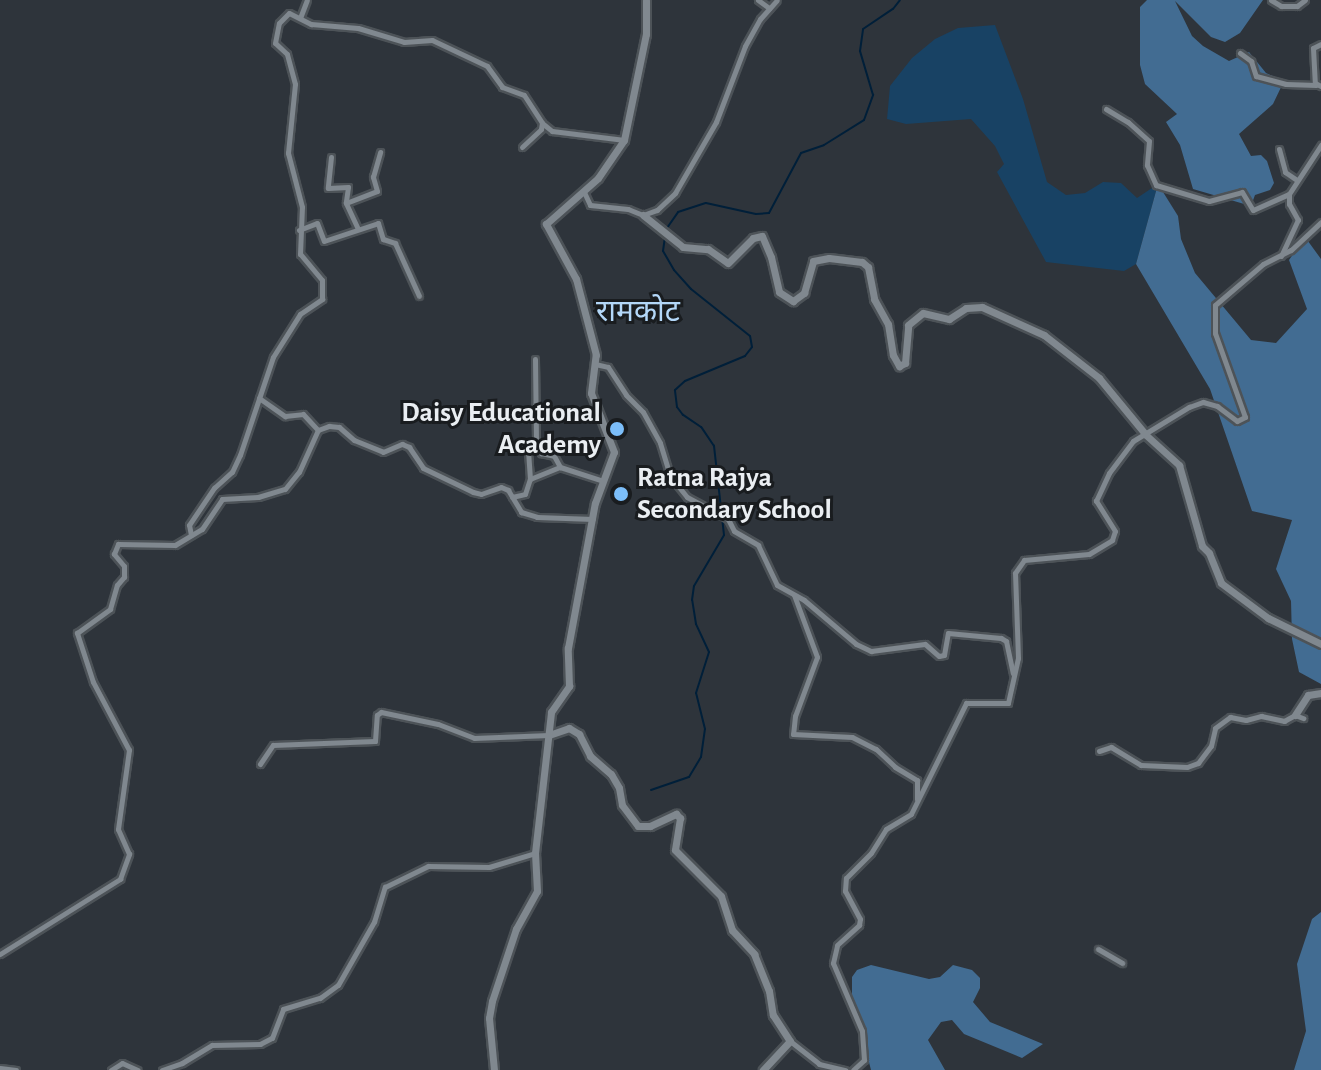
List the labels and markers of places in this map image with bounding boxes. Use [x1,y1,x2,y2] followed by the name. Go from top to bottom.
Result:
[401,396,601,462] place label: Daisy Educational Academy
[608,420,626,438] marker: Daisy Educational Academy
[637,461,832,527] place label: Ratna Rajya Secondary School
[612,485,630,503] marker: Ratna Rajya Secondary School

